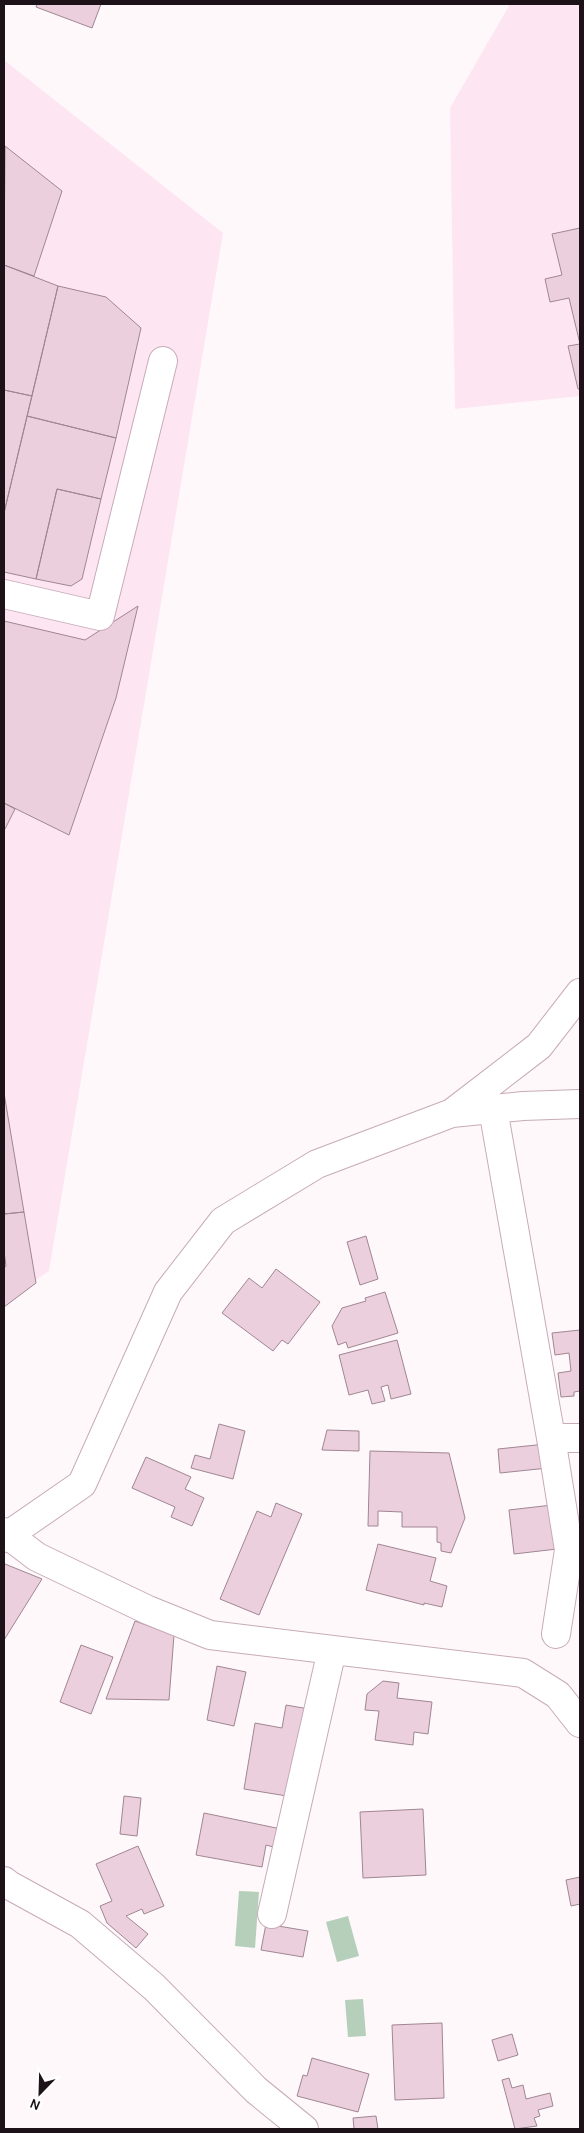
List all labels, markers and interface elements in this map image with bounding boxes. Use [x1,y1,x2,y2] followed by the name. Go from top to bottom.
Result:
[15,2068,65,2118] north arrow
[27,2095,43,2114] text: N

